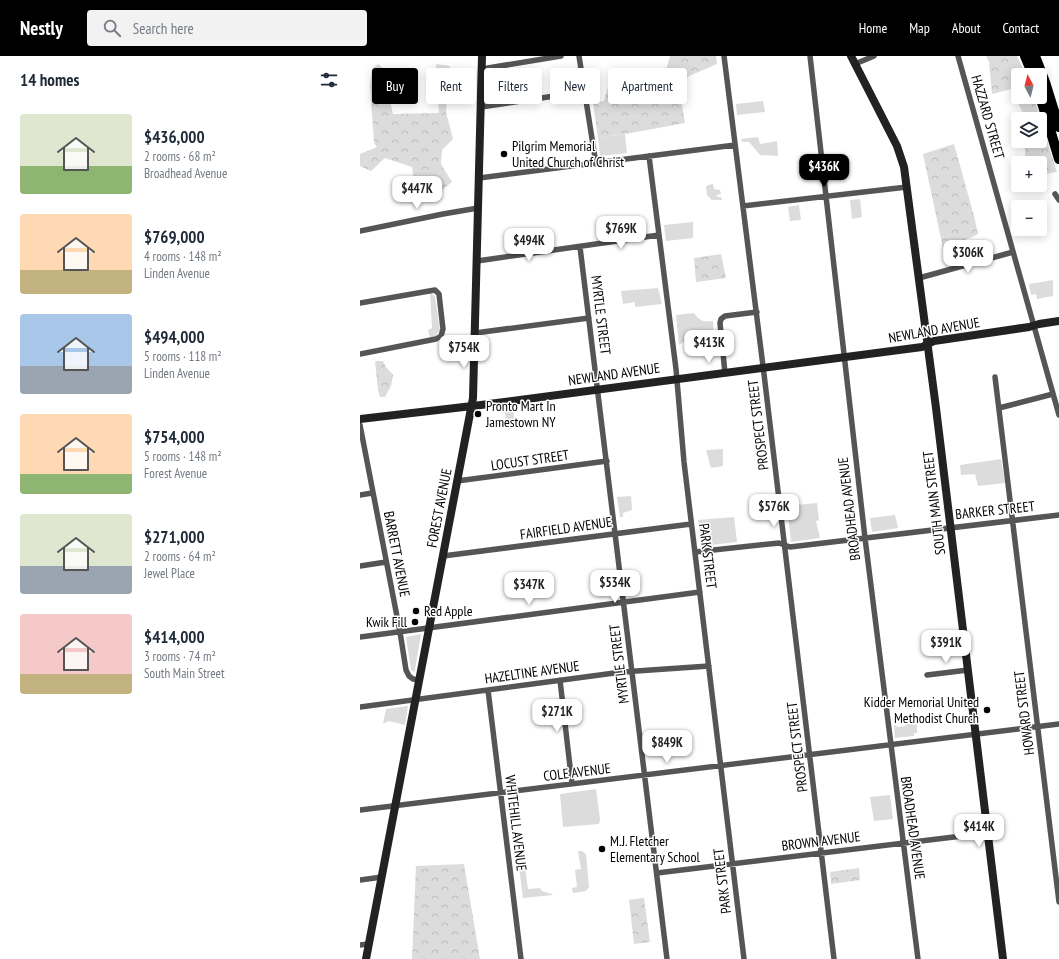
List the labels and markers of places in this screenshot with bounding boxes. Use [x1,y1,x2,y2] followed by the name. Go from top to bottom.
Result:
[512,137,624,171] place label: Pilgrim Memorial United Church of Christ
[499,149,509,159] marker: Pilgrim Memorial United Church of Christ
[796,154,852,188] pin: $436K
[389,176,445,210] pin: $447K
[593,216,649,250] pin: $769K
[501,228,557,262] pin: $494K
[940,240,996,274] pin: $306K
[681,330,737,364] pin: $413K
[436,335,492,369] pin: $754K
[485,397,556,431] place label: Pronto Mart In Jamestown NY
[473,409,483,419] marker: Pronto Mart In Jamestown NY
[746,494,802,528] pin: $576K
[587,570,643,604] pin: $534K
[501,572,557,606] pin: $347K
[424,602,473,620] place label: Red Apple
[411,606,421,616] marker: Red Apple
[366,613,408,631] place label: Kwik Fill
[410,617,420,627] marker: Kwik Fill
[918,630,974,664] pin: $391K
[864,693,979,727] place label: Kidder Memorial United Methodist Church
[529,699,585,733] pin: $271K
[982,705,992,715] marker: Kidder Memorial United Methodist Church
[639,730,695,764] pin: $849K
[951,814,1007,848] pin: $414K
[610,832,700,866] place label: M.J. Fletcher Elementary School
[597,844,607,854] marker: M.J. Fletcher Elementary School

